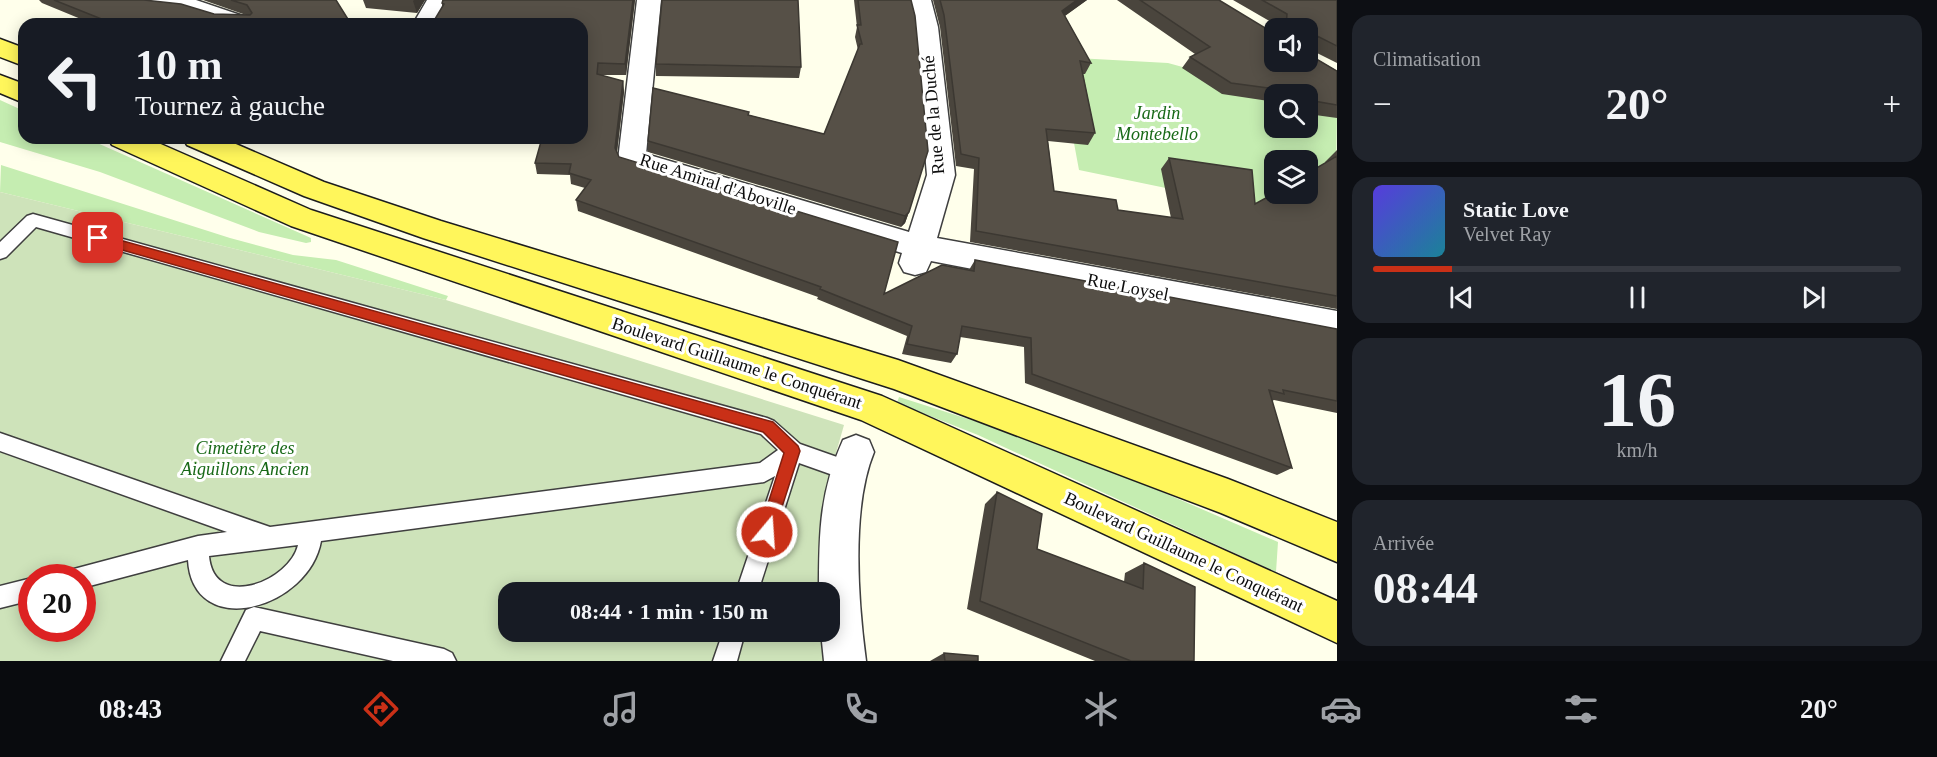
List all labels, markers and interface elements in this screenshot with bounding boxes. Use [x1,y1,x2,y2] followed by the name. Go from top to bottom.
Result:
[1264,18,1318,204] map controls
[1264,18,1318,72] button: sound
[36,42,114,120] icon: left
[135,42,223,88] text: 10 m
[1373,48,1481,70] text: Climatisation
[918,55,948,175] street label: Rue de la Duché
[1606,79,1669,129] text: 20°
[1264,84,1318,138] button: search
[1373,86,1392,122] text: −
[1882,86,1901,122] text: +
[135,91,325,121] text: Tournez à gauche
[1115,103,1198,144] park label: Jardin Montebello
[637,149,799,219] street label: Rue Amiral d'Aboville
[1264,150,1318,204] button: layers
[1463,197,1569,222] text: Static Love
[72,212,123,263] pin
[81,221,114,254] icon: arrive
[1463,223,1551,245] text: Velvet Ray
[1086,269,1170,305] street label: Rue Loysel
[1445,281,1478,314] icon: previous
[1621,281,1654,314] icon: pause
[1797,281,1830,314] icon: next
[610,313,864,413] street label: Boulevard Guillaume le Conquérant
[1598,356,1676,443] text: 16
[180,438,309,479] park label: Cimetière des Aiguillons Ancien
[1616,439,1658,461] text: km/h
[1061,488,1307,616] street label: Boulevard Guillaume le Conquérant
[735,500,799,564] position arrow
[1373,532,1434,554] text: Arrivée
[1373,563,1478,613] text: 08:44
[18,564,96,642] speed limit sign: 20
[570,599,768,624] text: 08:44 · 1 min · 150 m
[360,688,402,730] icon: directions
[600,688,642,730] icon: music
[840,688,882,730] icon: phone
[1080,688,1122,730] icon: climate
[1320,688,1362,730] icon: car
[1560,688,1602,730] icon: filters
[99,694,162,724] text: 08:43
[1800,694,1838,724] text: 20°

